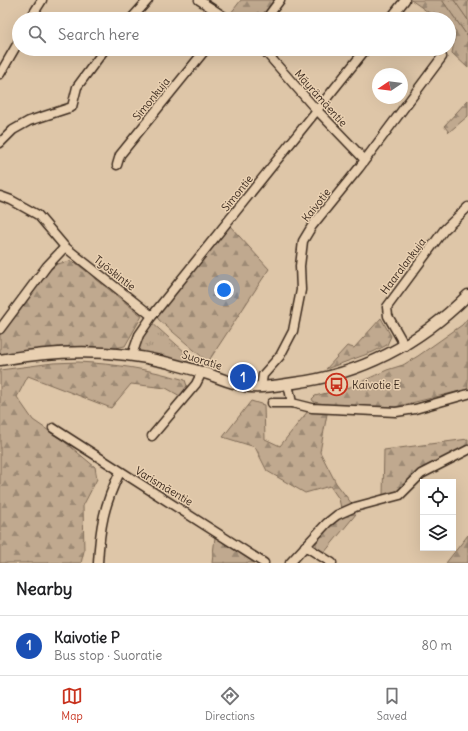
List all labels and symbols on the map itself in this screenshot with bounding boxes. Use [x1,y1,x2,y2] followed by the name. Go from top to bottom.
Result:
[292,67,350,130] street label: Mäyrämäentie
[372,68,408,104] north arrow
[129,75,173,123] street label: Simonkuja
[218,172,256,214] street label: Simontie
[298,185,334,225] street label: Kaivotie
[377,235,429,297] street label: Haaralankuja
[91,252,139,294] street label: Työskintie
[214,280,234,300] your location
[180,347,224,373] street label: Suoratie
[230,362,256,392] pin: 1
[323,372,349,398] bus stop icon: Kaivotie E
[352,378,400,392] place label: Kaivotie E
[133,463,195,509] street label: Varismäentie

